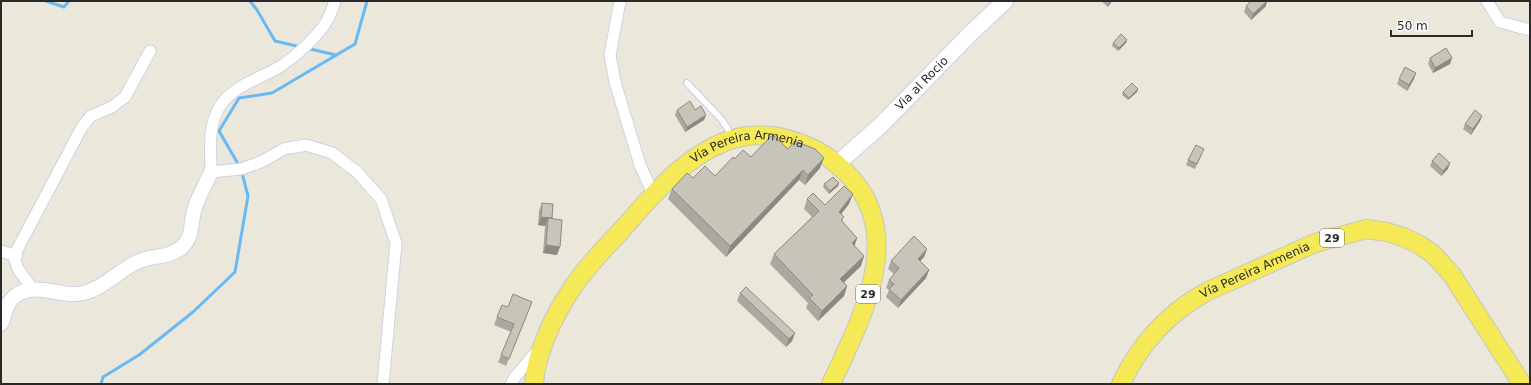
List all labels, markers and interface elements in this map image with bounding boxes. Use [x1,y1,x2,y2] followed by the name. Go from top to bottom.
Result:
[1391,12,1472,38] scale bar
[1397,19,1428,33] text: 50 m
[892,54,951,113] street label: Via al Rocio
[688,128,806,166] street label: Vía Pereira Armenia
[1320,229,1344,247] road number: 29
[1197,239,1312,301] street label: Vía Pereira Armenia
[856,285,880,303] road number: 29

